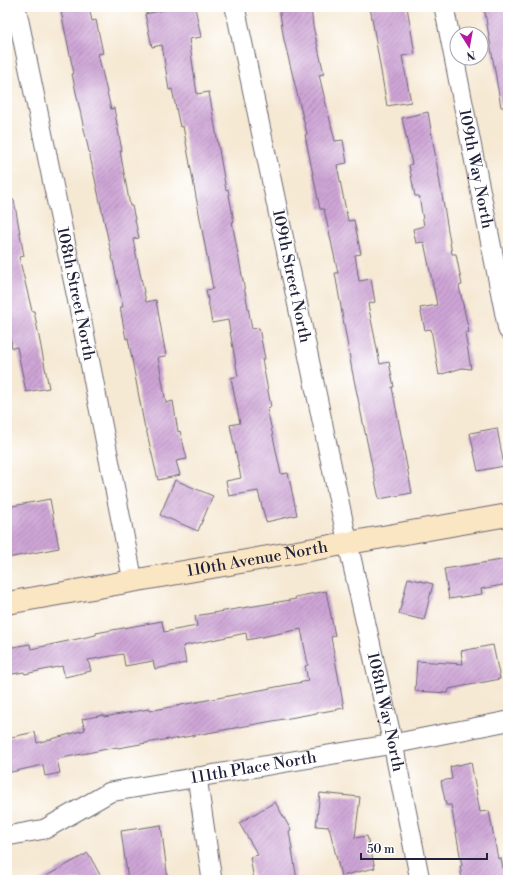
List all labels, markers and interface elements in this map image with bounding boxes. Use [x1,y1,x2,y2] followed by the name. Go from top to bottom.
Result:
[449,26,489,66] north arrow
[465,47,476,63] text: N
[454,107,498,231] street label: 109th Way North
[268,208,315,345] street label: 109th Street North
[52,225,99,363] street label: 108th Street North
[185,537,330,581] street label: 110th Avenue North
[363,651,408,774] street label: 108th Way North
[189,747,318,788] street label: 111th Place North
[361,835,487,861] scale bar
[367,842,395,857] text: 50 m

